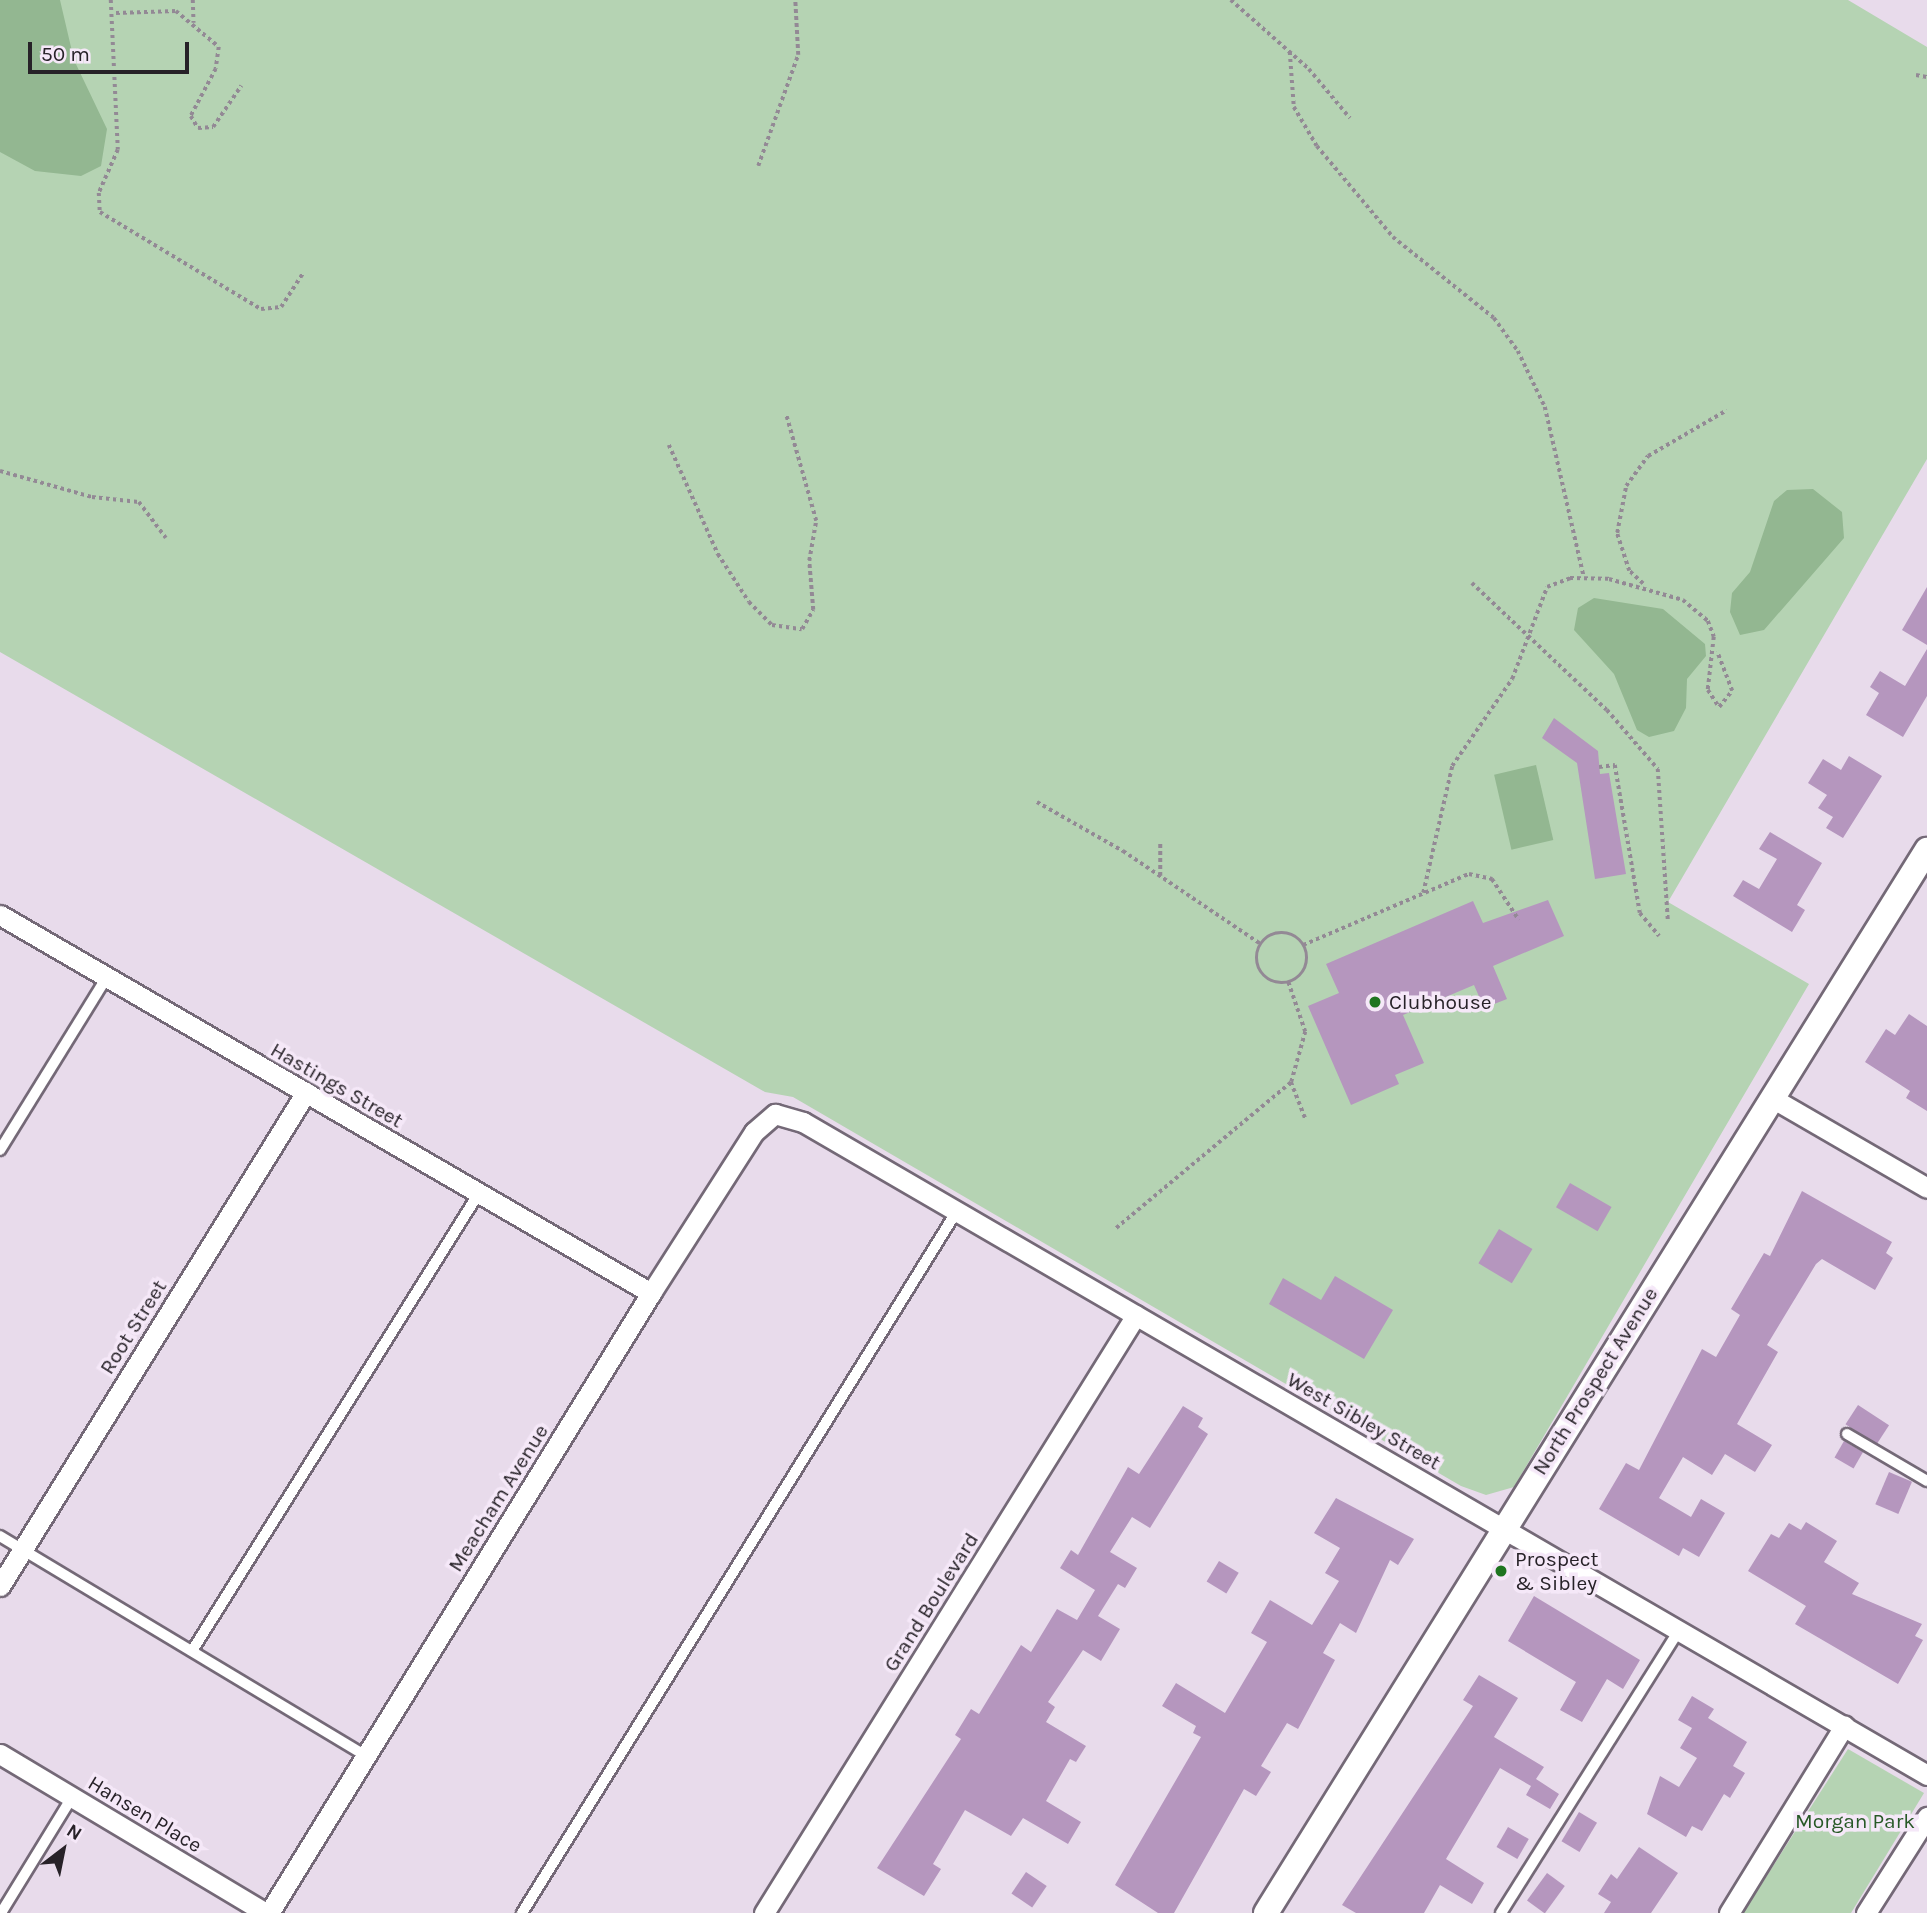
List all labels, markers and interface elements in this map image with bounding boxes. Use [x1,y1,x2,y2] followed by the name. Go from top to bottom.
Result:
[32,28,192,72] scale bar
[41,42,90,66] text: 50 m
[1389,989,1492,1015] place label: Clubhouse
[1367,994,1383,1010] marker: Clubhouse
[266,1037,408,1133] street label: Hastings Street
[94,1275,172,1379] street label: Root Street
[1527,1282,1663,1480] street label: North Prospect Avenue
[1283,1367,1445,1475] street label: West Sibley Street
[443,1420,553,1576] street label: Meacham Avenue
[878,1528,984,1676] street label: Grand Boulevard
[1515,1546,1599,1596] place label: Prospect & Sibley
[1493,1563,1509,1579] marker: Prospect & Sibley
[83,1770,207,1858] street label: Hansen Place
[1795,1808,1915,1834] park label: Morgan Park
[28,1815,98,1885] north arrow
[63,1819,86,1845] text: N

